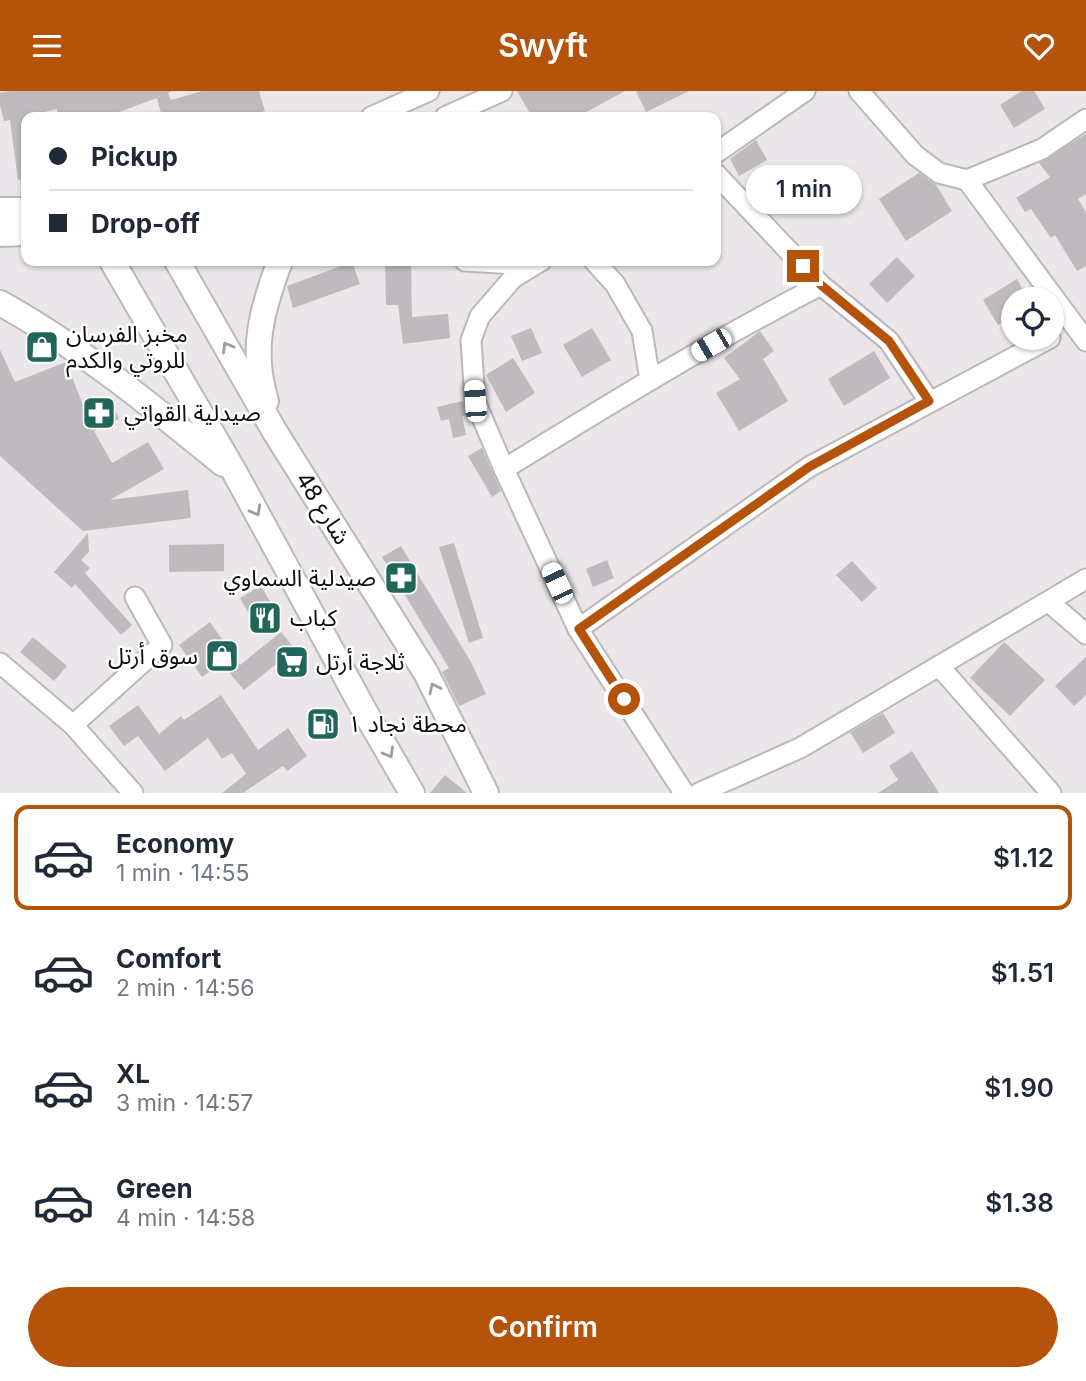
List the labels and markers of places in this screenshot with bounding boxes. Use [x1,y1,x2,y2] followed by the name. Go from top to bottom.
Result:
[66,320,188,378] place label: مخبز الفرسان للروتي والكدم
[23,328,61,366] shop icon: مخبز الفرسان للروتي والكدم
[80,394,118,432] pharmacy icon: صيدلية القواتي
[124,399,261,430] place label: صيدلية القواتي
[382,559,420,597] pharmacy icon: صيدلية السماوي
[223,564,376,595] place label: صيدلية السماوي
[246,599,284,637] restaurant icon: كباب
[290,604,337,632] place label: كباب
[203,637,241,675] shop icon: سوق أرتل
[108,642,198,670] place label: سوق أرتل
[273,643,311,681] supermarket icon: ثلاجة أرتل
[316,648,405,676] place label: ثلاجة أرتل
[304,705,342,743] fuel station icon: محطة نجاد ١
[348,710,467,738] place label: محطة نجاد ١

